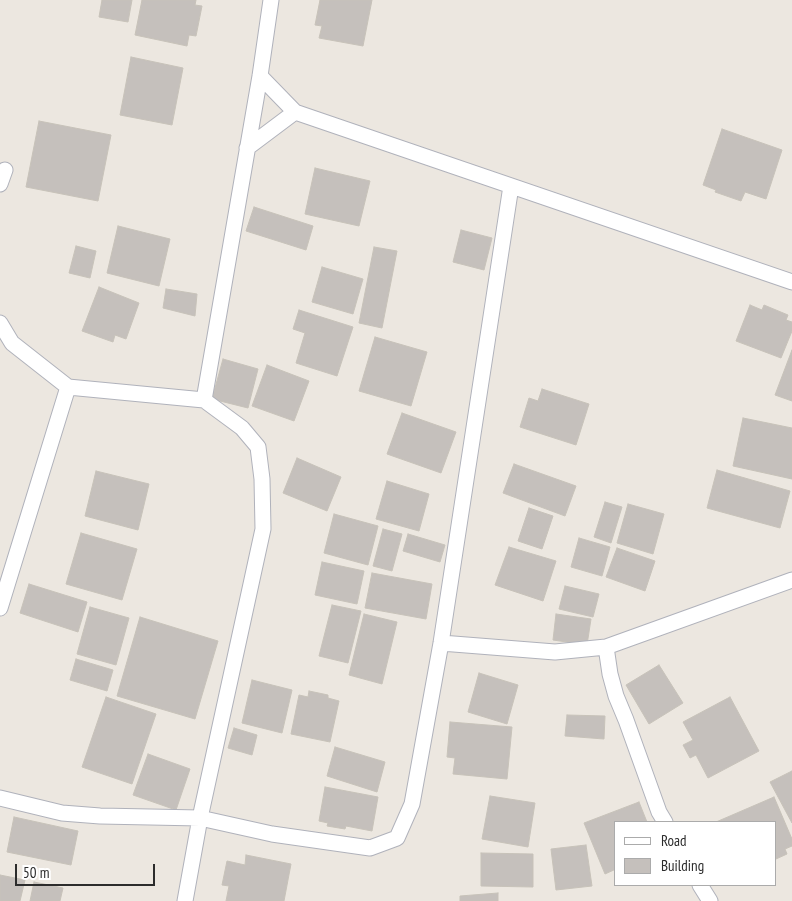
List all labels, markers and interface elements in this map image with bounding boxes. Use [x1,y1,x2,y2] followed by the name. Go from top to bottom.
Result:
[614,821,777,886] legend
[661,831,687,850] text: Road
[18,854,158,886] scale bar
[661,856,704,875] text: Building
[23,863,49,882] text: 50 m

